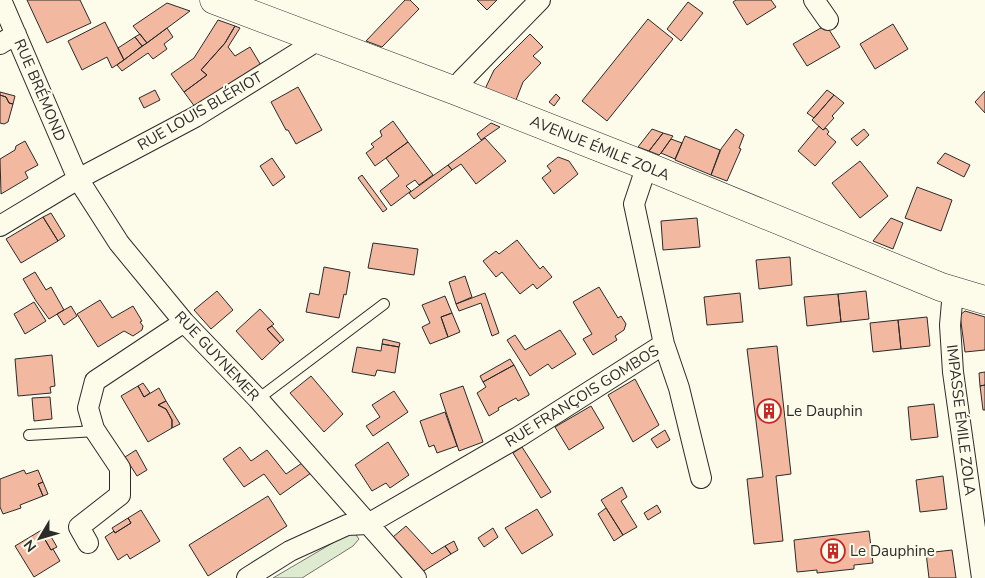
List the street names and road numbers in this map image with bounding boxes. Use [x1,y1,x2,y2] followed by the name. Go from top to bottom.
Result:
[9,36,71,144] street label: RUE BRÉMOND
[134,67,266,155] street label: RUE LOUIS BLÉRIOT
[527,111,673,185] street label: AVENUE ÉMILE ZOLA
[170,307,264,405] street label: RUE GUYNEMER
[501,340,663,452] street label: RUE FRANÇOIS GOMBOS
[942,343,980,497] street label: IMPASSE ÉMILE ZOLA

